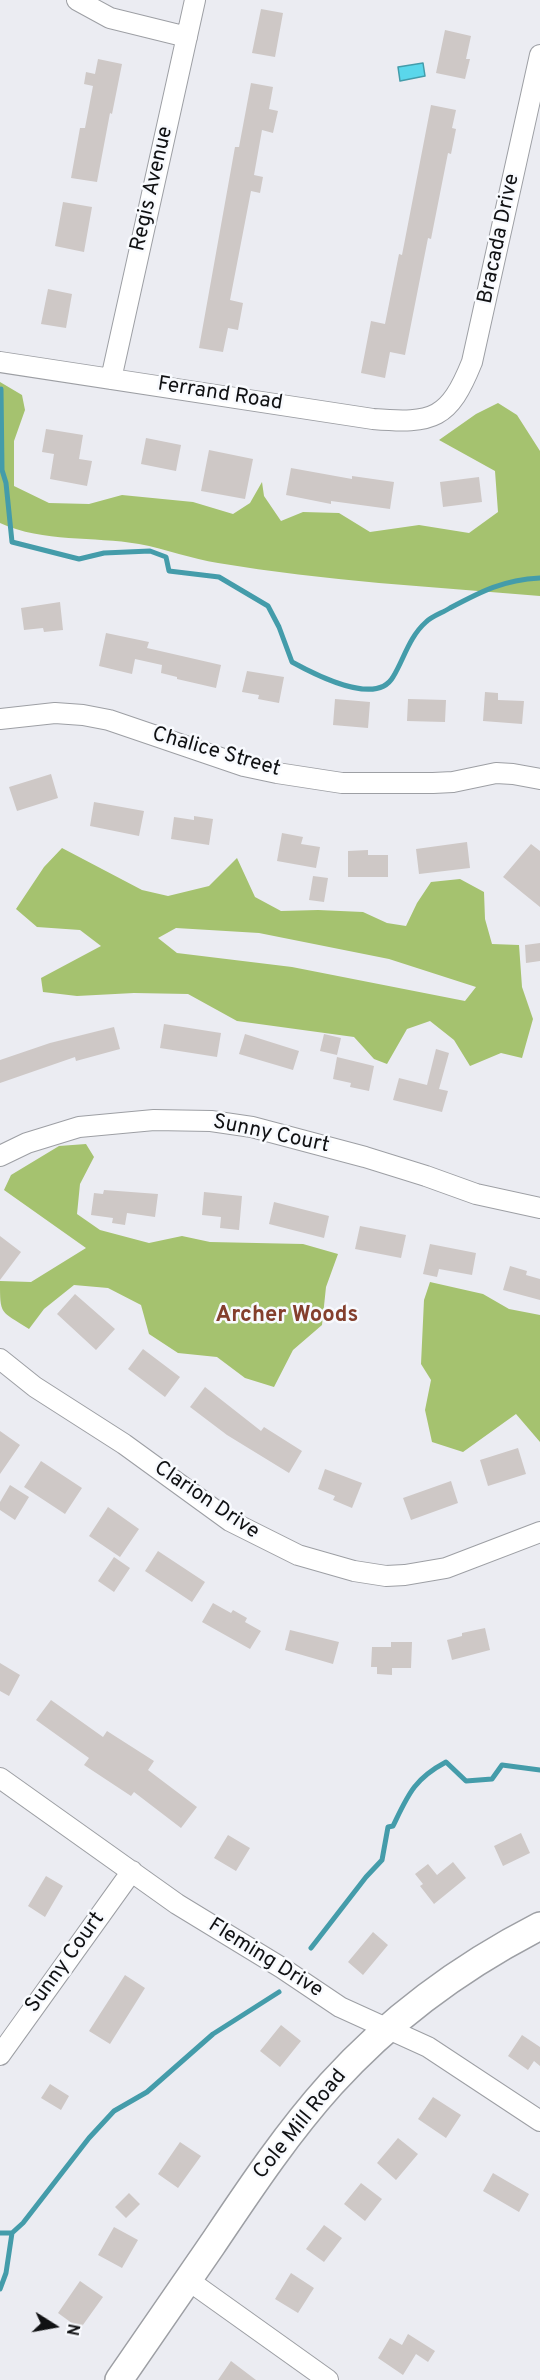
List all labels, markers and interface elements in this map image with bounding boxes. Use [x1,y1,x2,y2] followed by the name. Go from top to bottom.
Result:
[126,124,180,254] street label: Regis Avenue
[474,172,526,306] street label: Bracada Drive
[156,373,284,417] street label: Ferrand Road
[149,723,283,783] street label: Chalice Street
[211,1110,331,1160] street label: Sunny Court
[216,1304,358,1330] district label: Archer Woods
[148,1456,264,1546] street label: Clarion Drive
[21,1908,111,2018] street label: Sunny Court
[203,1914,327,2004] street label: Fleming Drive
[249,2065,353,2185] street label: Cole Mill Road
[24,2296,84,2356] north arrow
[61,2322,83,2337] text: N

